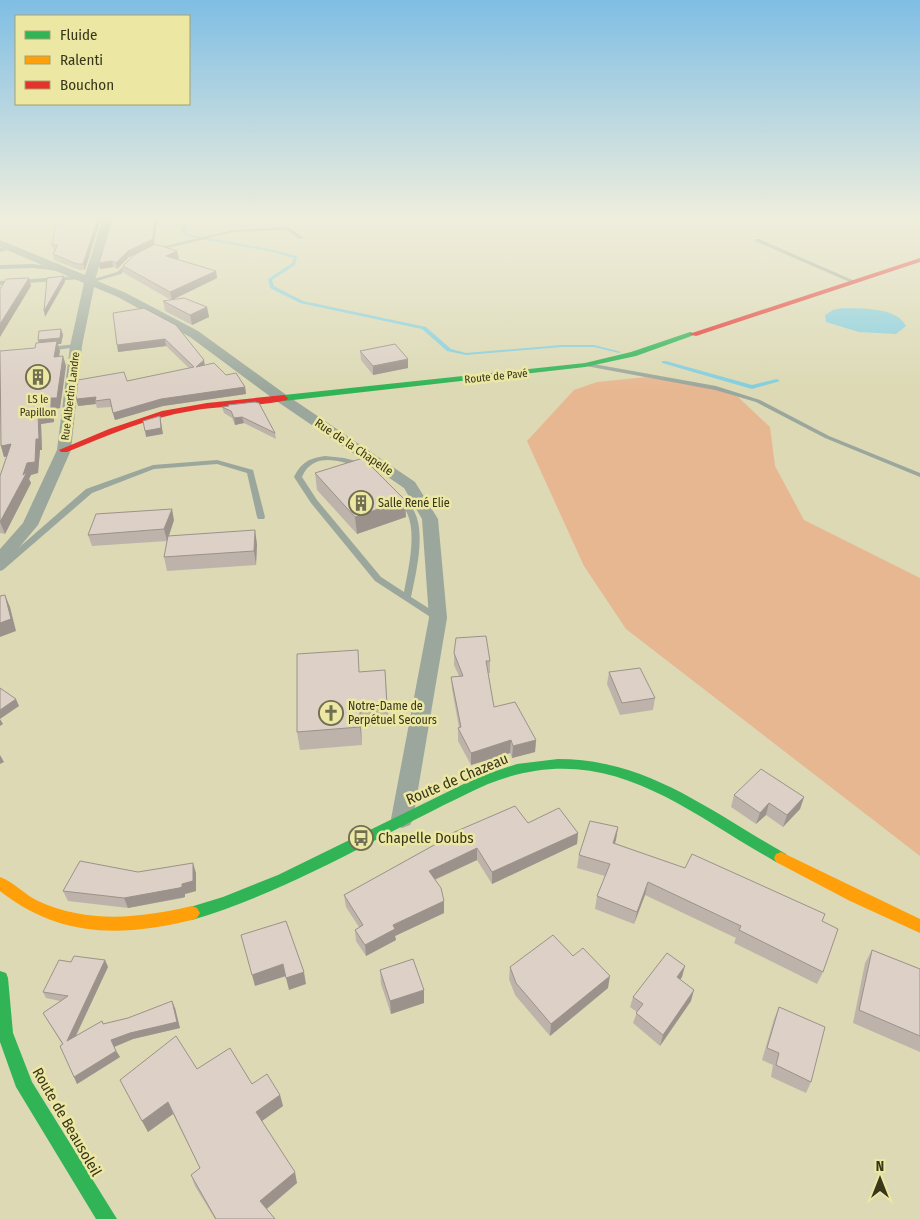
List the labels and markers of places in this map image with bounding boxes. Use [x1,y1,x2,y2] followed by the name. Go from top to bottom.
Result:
[25,364,51,390] building icon: LS le Papillon
[20,393,56,419] place label: LS le Papillon
[348,490,374,516] building icon: Salle René Elie
[378,496,450,510] place label: Salle René Elie
[348,699,437,727] place label: Notre-Dame de Perpétuel Secours
[318,700,344,726] church icon: Notre-Dame de Perpétuel Secours
[348,825,374,851] bus stop icon: Chapelle Doubs
[378,829,474,847] place label: Chapelle Doubs

